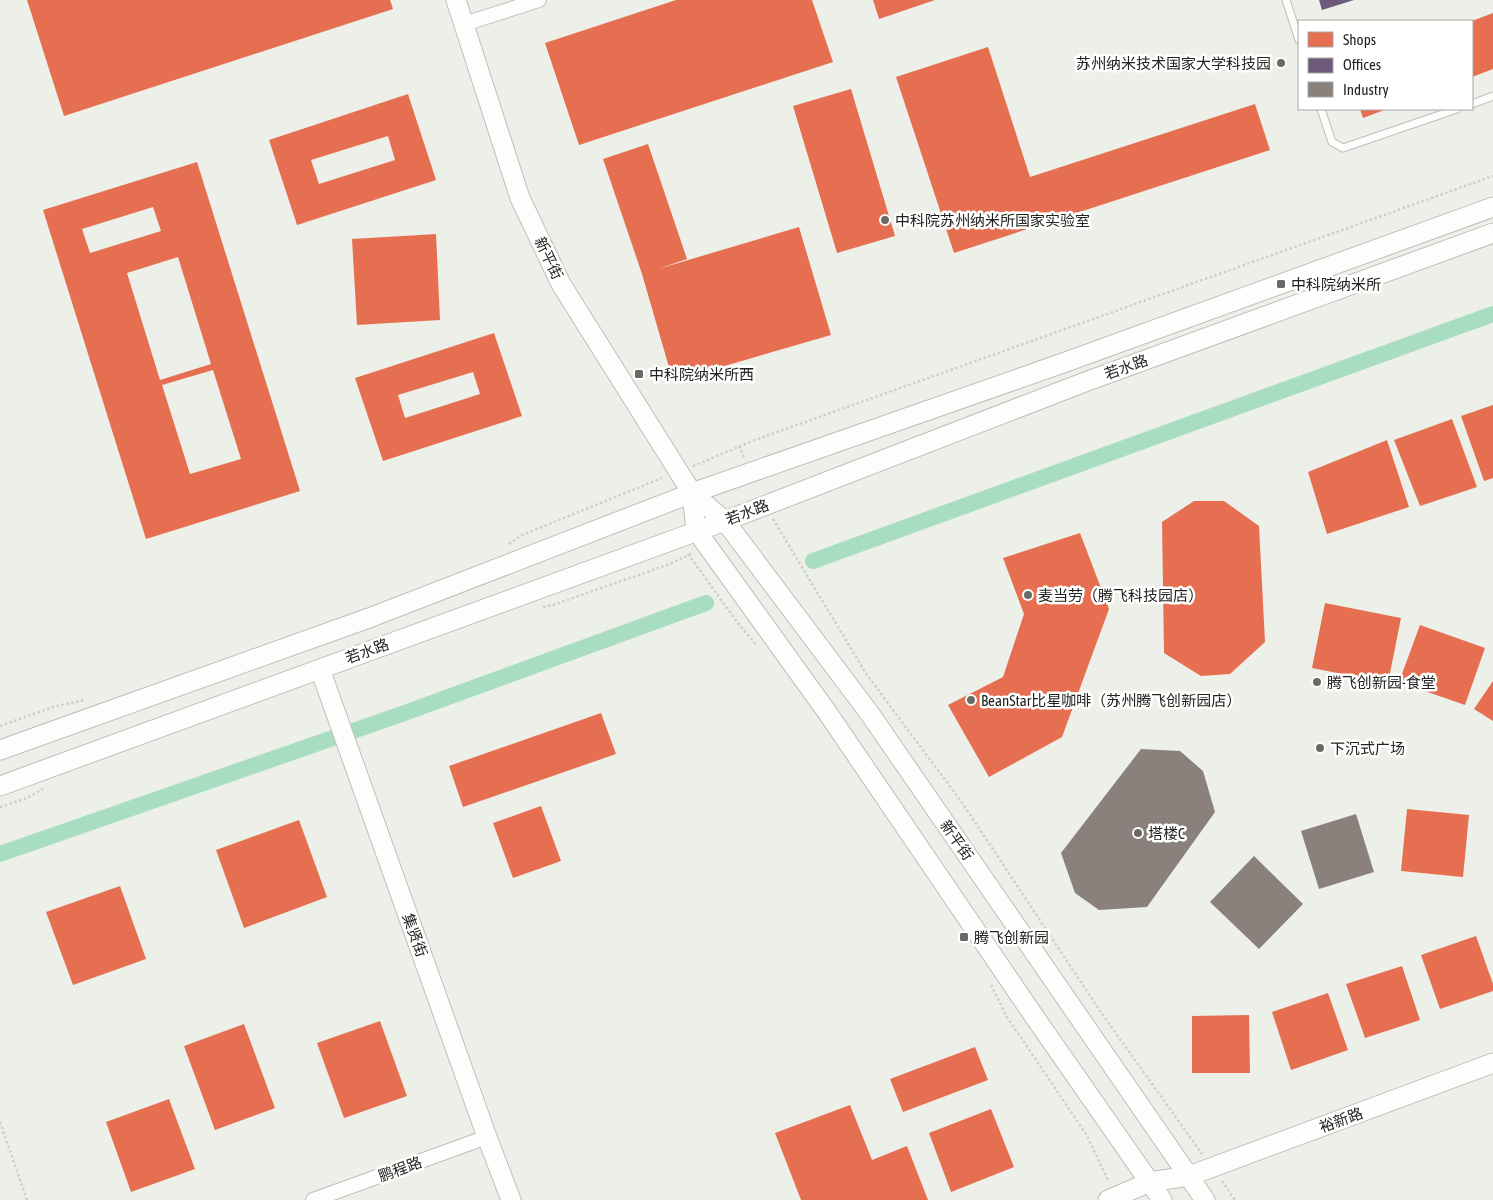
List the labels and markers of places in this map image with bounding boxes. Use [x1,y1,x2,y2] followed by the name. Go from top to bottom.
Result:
[1076,55,1271,72] place label: 苏州纳米技术国家大学科技园
[1275,57,1287,69] marker: 苏州纳米技术国家大学科技园
[895,212,1090,229] place label: 中科院苏州纳米所国家实验室
[879,214,891,226] marker: 中科院苏州纳米所国家实验室
[1291,276,1381,293] place label: 中科院纳米所
[1275,278,1287,290] marker: 中科院纳米所
[649,366,754,383] place label: 中科院纳米所西
[633,368,645,380] marker: 中科院纳米所西
[1038,587,1203,604] place label: 麦当劳（腾飞科技园店）
[1022,589,1034,601] marker: 麦当劳（腾飞科技园店）
[1327,674,1436,691] place label: 腾飞创新园-食堂
[1311,676,1323,688] marker: 腾飞创新园-食堂
[981,692,1241,709] place label: BeanStar比星咖啡（苏州腾飞创新园店）
[965,694,977,706] marker: BeanStar比星咖啡（苏州腾飞创新园店）
[1330,740,1405,757] place label: 下沉式广场
[1314,742,1326,754] marker: 下沉式广场
[1148,825,1185,842] place label: 塔楼C
[1132,827,1144,839] marker: 塔楼C
[974,929,1049,946] place label: 腾飞创新园
[958,931,970,943] marker: 腾飞创新园

